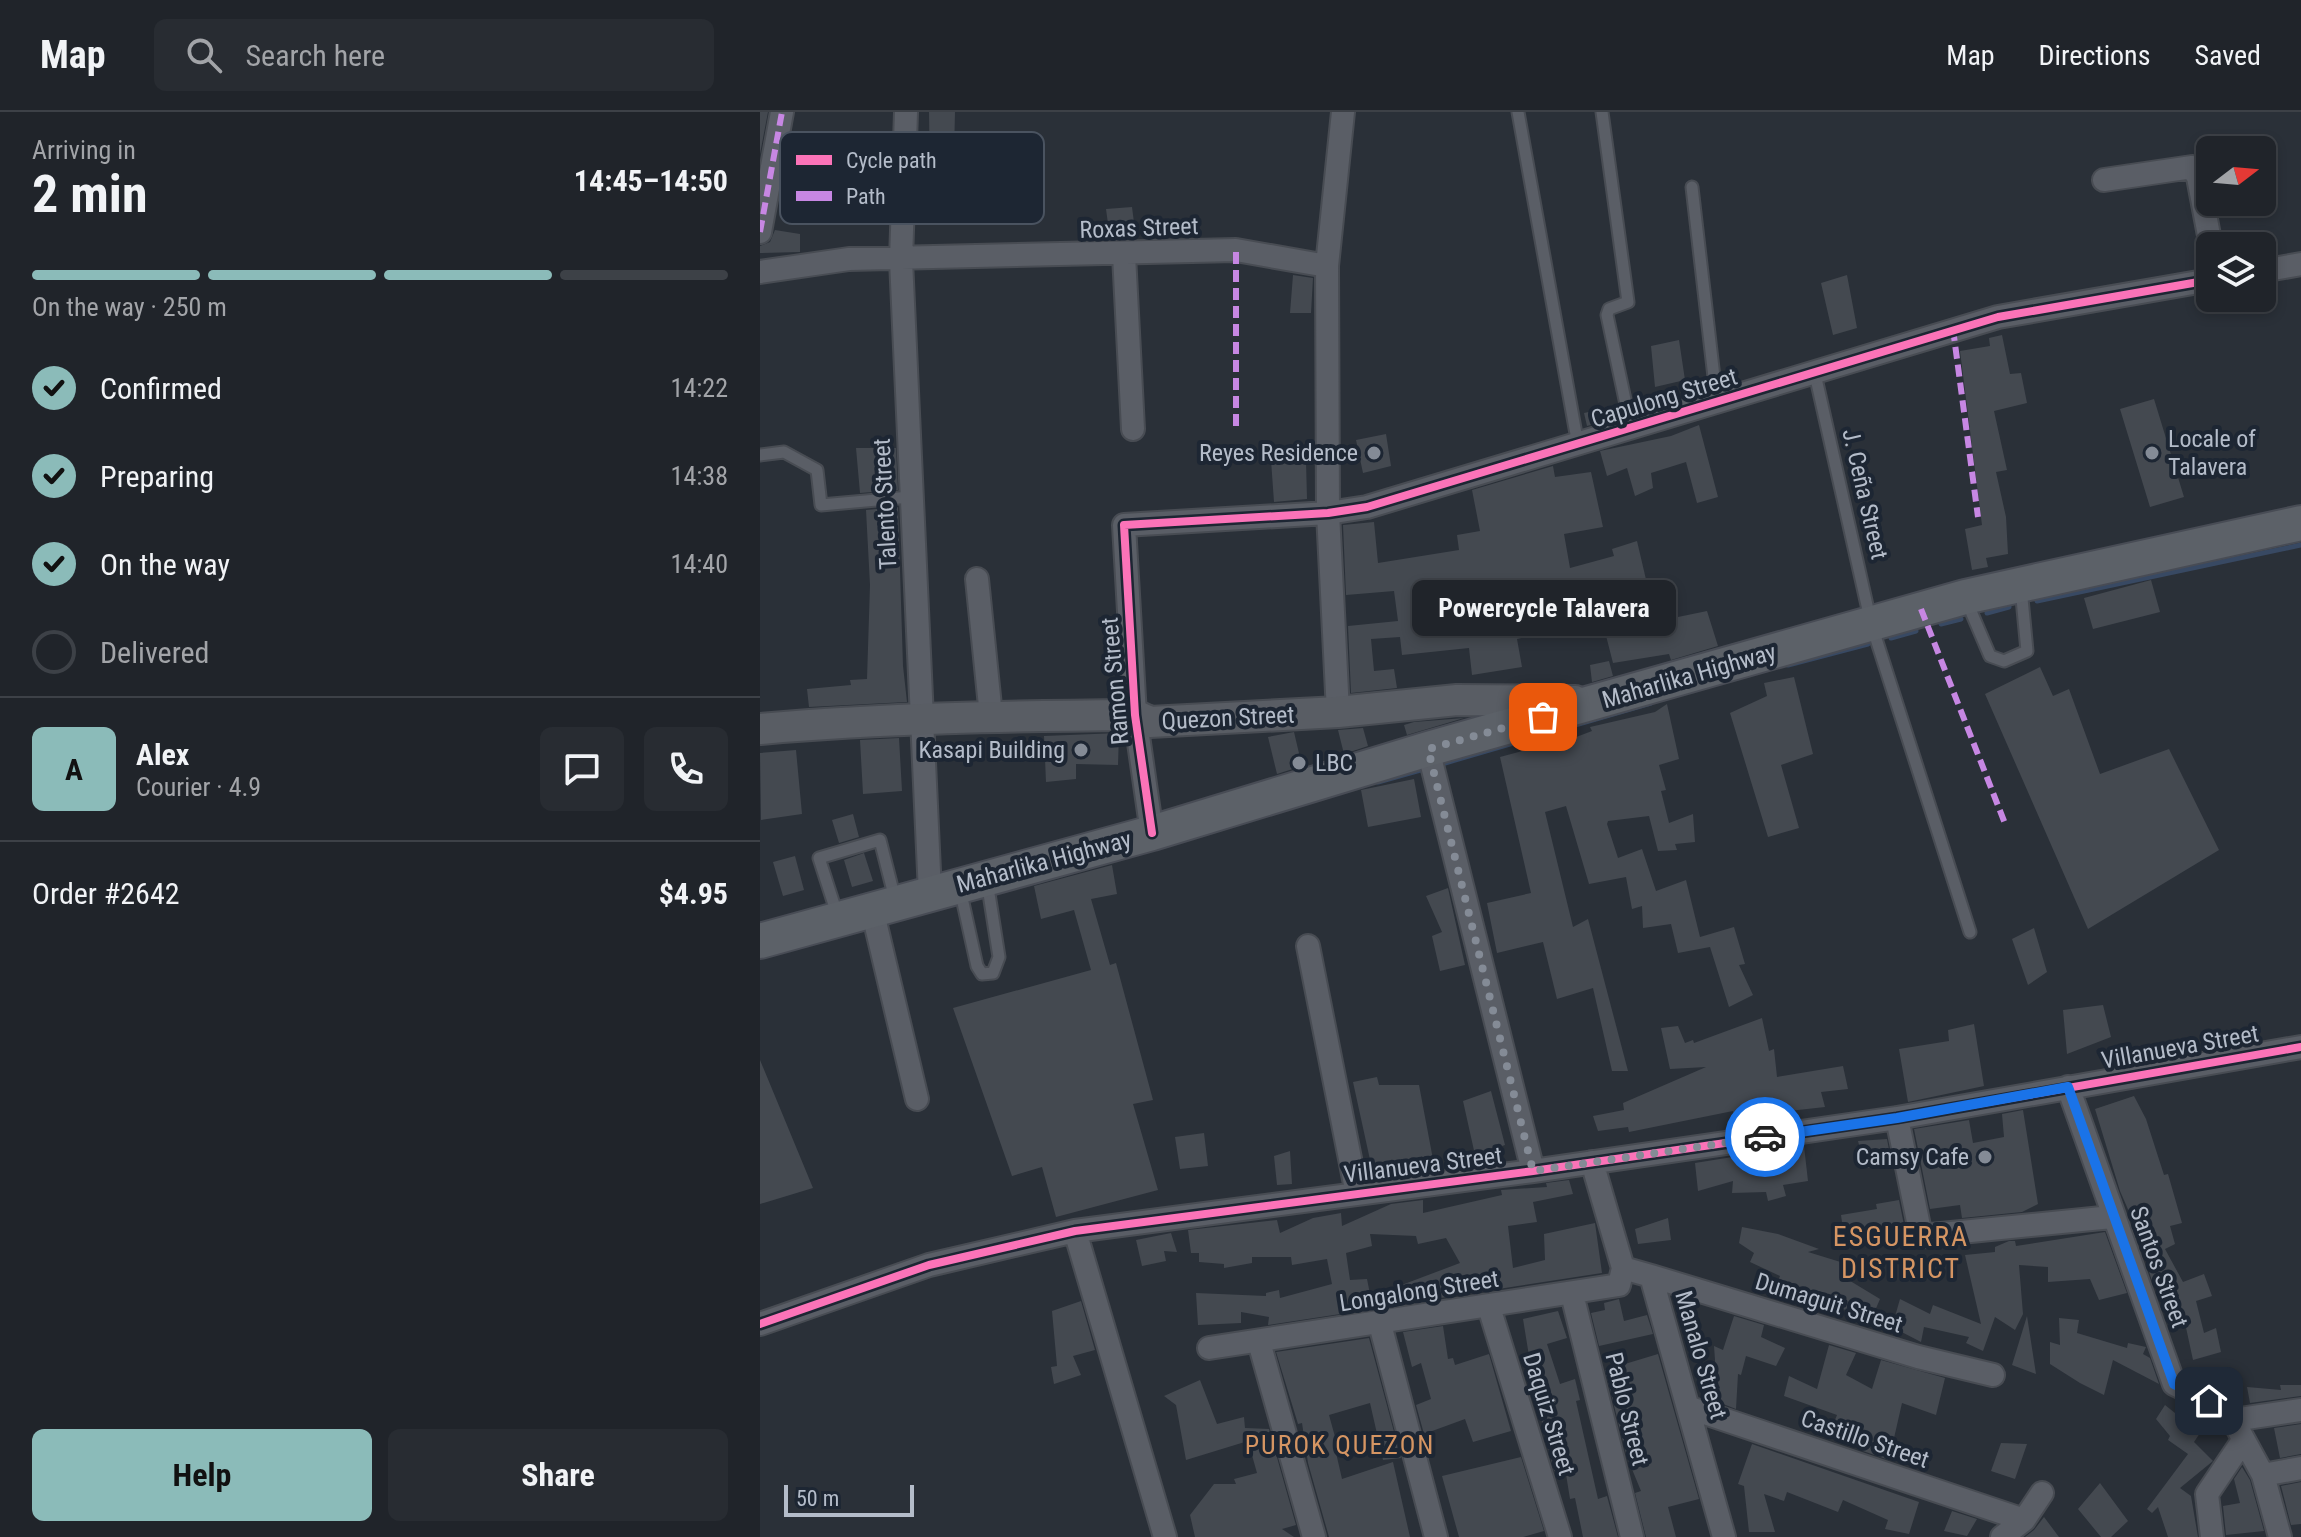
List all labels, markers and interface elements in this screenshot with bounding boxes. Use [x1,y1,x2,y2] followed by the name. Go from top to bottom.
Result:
[154,19,714,91] search box
[40,33,106,77] text: Map
[182,33,226,77] icon: search
[246,38,385,73] text: Search here
[1946,39,1995,72] text: Map
[2039,39,2150,72] text: Directions
[2194,39,2261,72] text: Saved
[780,132,1044,224] legend
[32,135,136,165] text: Arriving in
[2196,136,2276,216] north arrow
[2196,136,2276,312] map controls
[846,148,937,173] text: Cycle path
[574,163,728,198] text: 14:45–14:50
[32,164,148,225] text: 2 min
[846,184,886,209] text: Path
[1079,212,1199,244] street label: Roxas Street
[2196,232,2276,312] button: layers
[32,292,227,322] text: On the way · 250 m
[1588,362,1740,434] street label: Capulong Street
[32,366,76,410] icon: check
[100,371,222,406] text: Confirmed
[671,373,728,403] text: 14:22
[2168,425,2256,481] place label: Locale of Talavera
[1836,426,1894,562] street label: J. Ceña Street
[868,437,902,571] street label: Talento Street
[1199,439,1358,467] place label: Reyes Residence
[1365,444,1383,462] marker: Reyes Residence
[2143,444,2161,462] marker: Locale of Talavera
[32,454,76,498] icon: check
[100,459,214,494] text: Preparing
[671,461,728,491] text: 14:38
[32,542,76,586] icon: check
[100,547,230,582] text: On the way
[671,549,728,579] text: 14:40
[1411,581,1675,637] callout: Powercycle Talavera
[1438,593,1650,623] text: Powercycle Talavera
[1095,616,1135,746] street label: Ramon Street
[100,635,209,670] text: Delivered
[1599,638,1779,714] street label: Maharlika Highway
[1509,683,1577,751] pin
[1521,695,1565,739] icon: bag
[1161,701,1295,735] street label: Quezon Street
[540,727,624,811] button: chat
[644,727,728,811] button: phone
[919,736,1065,764] place label: Kasapi Building
[136,737,189,772] text: Alex
[1072,741,1090,759] marker: Kasapi Building
[1315,749,1353,777] place label: LBC
[65,752,83,787] text: A
[1290,754,1308,772] marker: LBC
[136,772,261,802] text: Courier · 4.9
[954,825,1134,899] street label: Maharlika Highway
[32,876,180,911] text: Order #2642
[659,876,728,911] text: $4.95
[2099,1019,2261,1075] street label: Villanueva Street
[1725,1097,1805,1177] courier
[1743,1115,1787,1159] icon: car
[1342,1141,1504,1189] street label: Villanueva Street
[1856,1143,1969,1171] place label: Camsy Cafe
[1976,1148,1994,1166] marker: Camsy Cafe
[2124,1202,2194,1332] street label: Santos Street
[1833,1220,1969,1285] district label: ESGUERRA DISTRICT
[1337,1265,1501,1317] street label: Longalong Street
[1752,1267,1906,1339] street label: Dumaguit Street
[1669,1288,1733,1422] street label: Manalo Street
[1517,1349,1581,1479] street label: Daquiz Street
[1599,1349,1655,1469] street label: Pablo Street
[2175,1367,2243,1435] pin
[2187,1379,2231,1423] icon: home
[1797,1404,1933,1474] street label: Castillo Street
[32,1429,372,1521] button: Help
[388,1429,728,1521] button: Share
[1245,1430,1435,1460] district label: PUROK QUEZON
[784,1481,914,1517] scale bar
[796,1486,839,1511] text: 50 m

